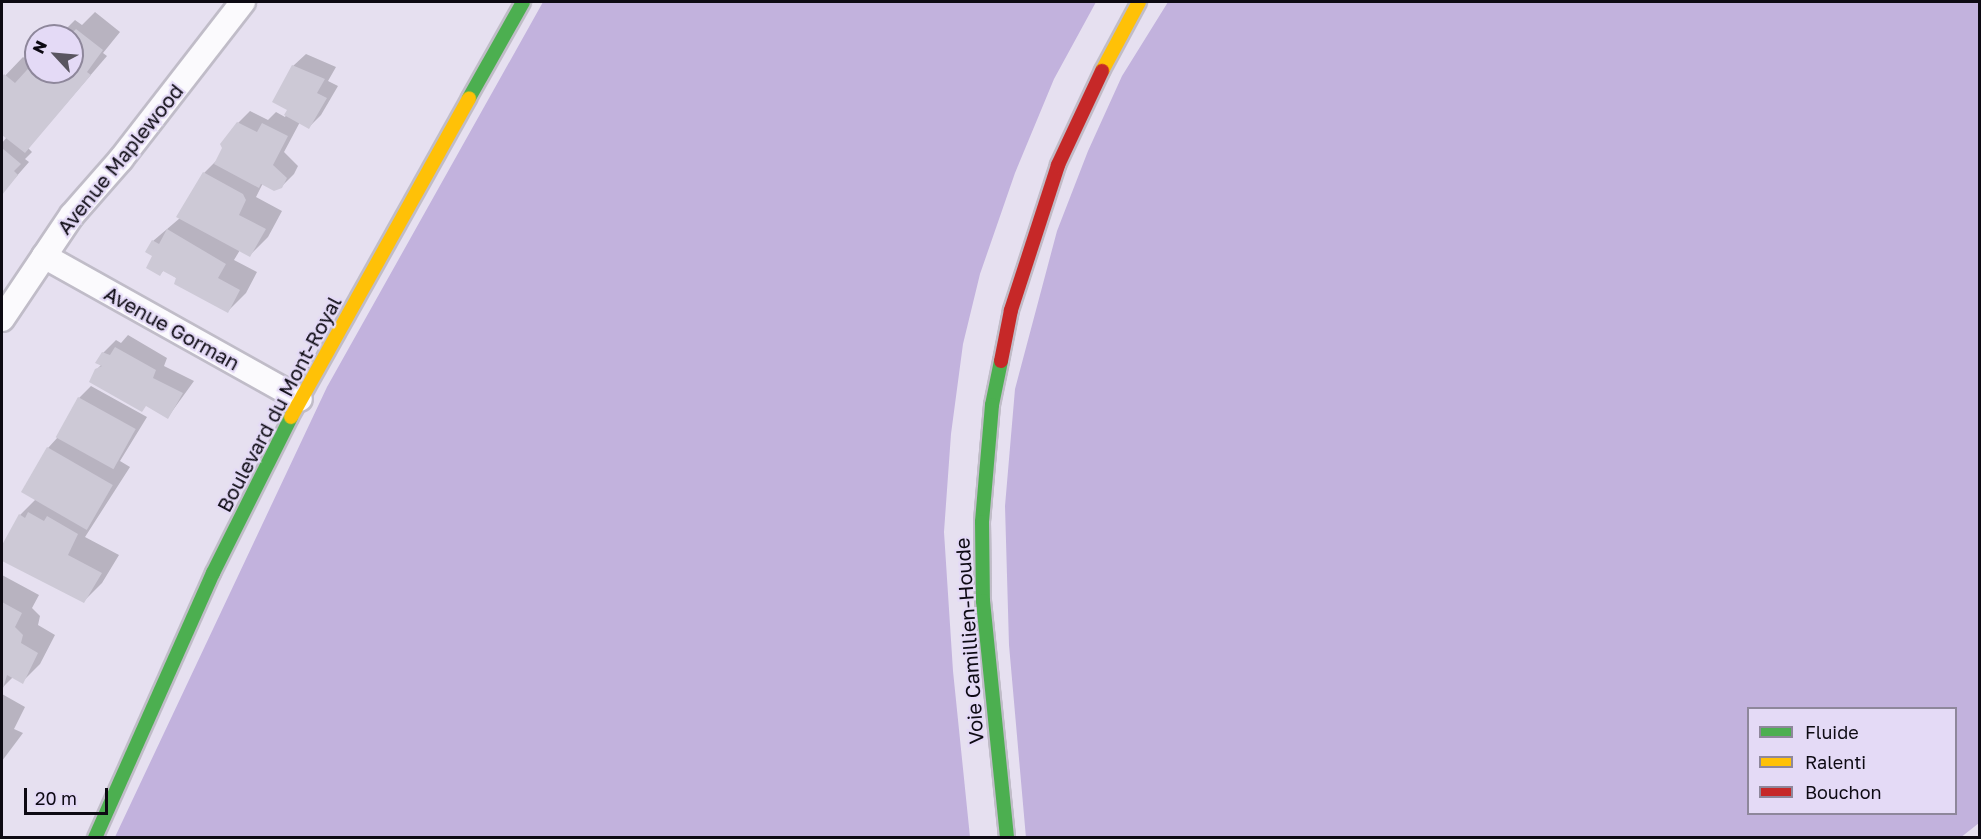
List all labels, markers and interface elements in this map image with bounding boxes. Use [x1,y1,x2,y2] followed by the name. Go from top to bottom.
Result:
[24,24,84,84] north arrow
[28,37,51,57] text: N
[52,79,188,239] street label: Avenue Maplewood
[100,281,244,375] street label: Avenue Gorman
[212,292,346,516] street label: Boulevard du Mont-Royal
[950,537,988,745] street label: Voie Camillien-Houde
[1747,707,1957,815] legend
[1805,721,1859,743] text: Fluide
[1805,751,1866,773] text: Ralenti
[27,776,111,814] scale bar
[1805,781,1882,803] text: Bouchon
[35,787,77,809] text: 20 m

